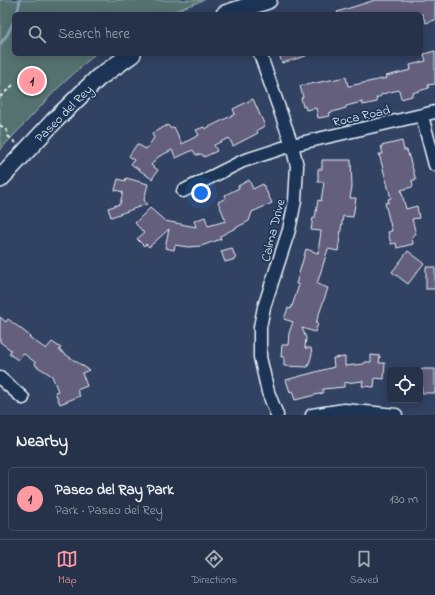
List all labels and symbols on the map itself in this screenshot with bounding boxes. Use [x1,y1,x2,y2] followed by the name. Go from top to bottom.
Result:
[19,66,45,96] pin: 1
[31,81,98,148] street label: Paseo del Rey
[331,100,393,132] street label: Roca Road
[191,183,211,203] your location
[257,197,290,264] street label: Calma Drive

